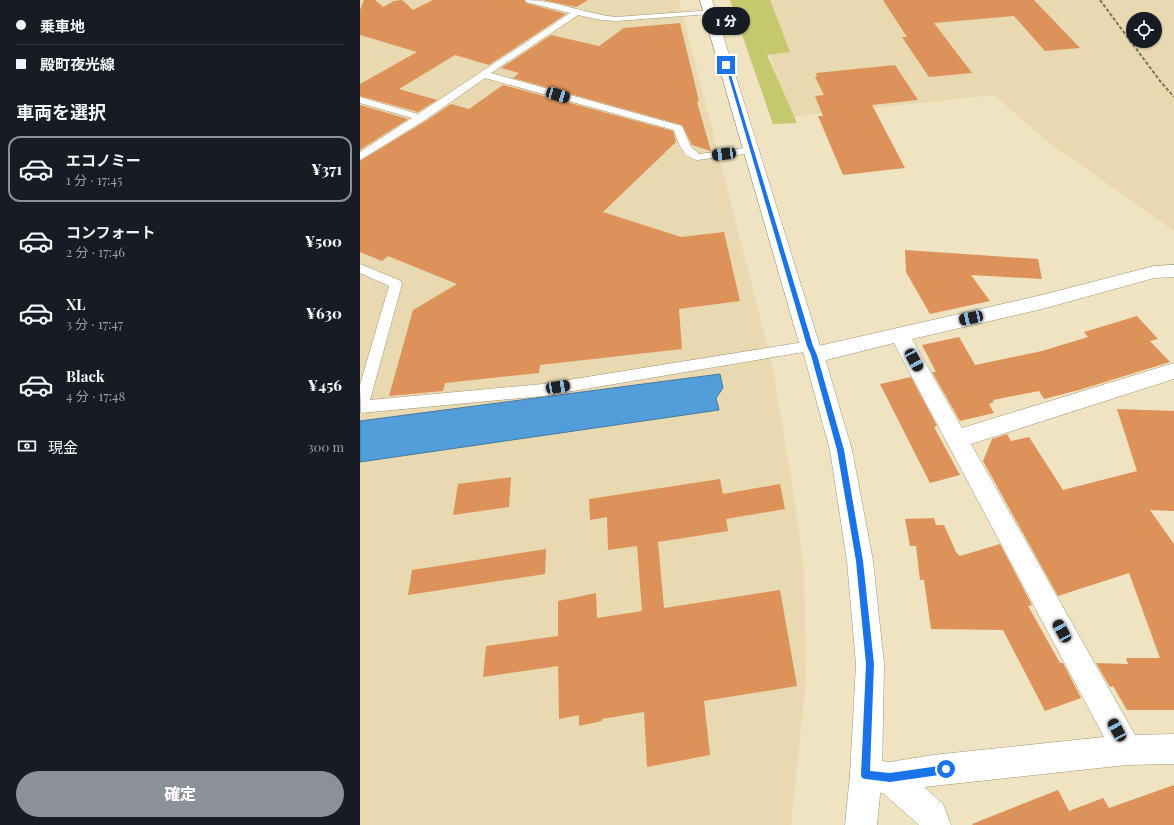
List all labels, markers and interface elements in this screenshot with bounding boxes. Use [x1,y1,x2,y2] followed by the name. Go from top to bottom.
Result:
[702,7,750,35] callout: 1 分
[715,12,737,29] text: 1 分
[1126,12,1162,48] map controls
[1126,12,1162,48] button: locate
[40,16,85,36] text: 乗車地
[40,54,115,74] text: 殿町夜光線
[717,56,735,74] route end
[545,86,571,104] car
[16,100,106,124] text: 車両を選択
[711,147,737,161] car
[66,150,141,170] text: エコノミー
[18,151,54,187] icon: car
[311,159,342,179] text: ¥371
[66,171,122,188] text: 1 分 · 17:45
[66,222,156,242] text: コンフォート
[18,223,54,259] icon: car
[305,231,342,251] text: ¥500
[66,243,125,260] text: 2 分 · 17:46
[66,294,86,314] text: XL
[18,295,54,331] icon: car
[306,303,342,323] text: ¥630
[958,310,984,326] car
[66,315,123,332] text: 3 分 · 17:47
[903,347,925,373] car
[66,366,105,386] text: Black
[18,367,54,403] icon: car
[308,375,342,395] text: ¥456
[545,379,571,395] car
[66,387,125,404] text: 4 分 · 17:48
[16,435,38,457] icon: cash
[48,437,78,457] text: 現金
[308,438,344,455] text: 300 m
[1051,618,1073,644] car
[1106,717,1128,743] car
[937,760,955,778] route start
[16,771,344,817] button: 確定

